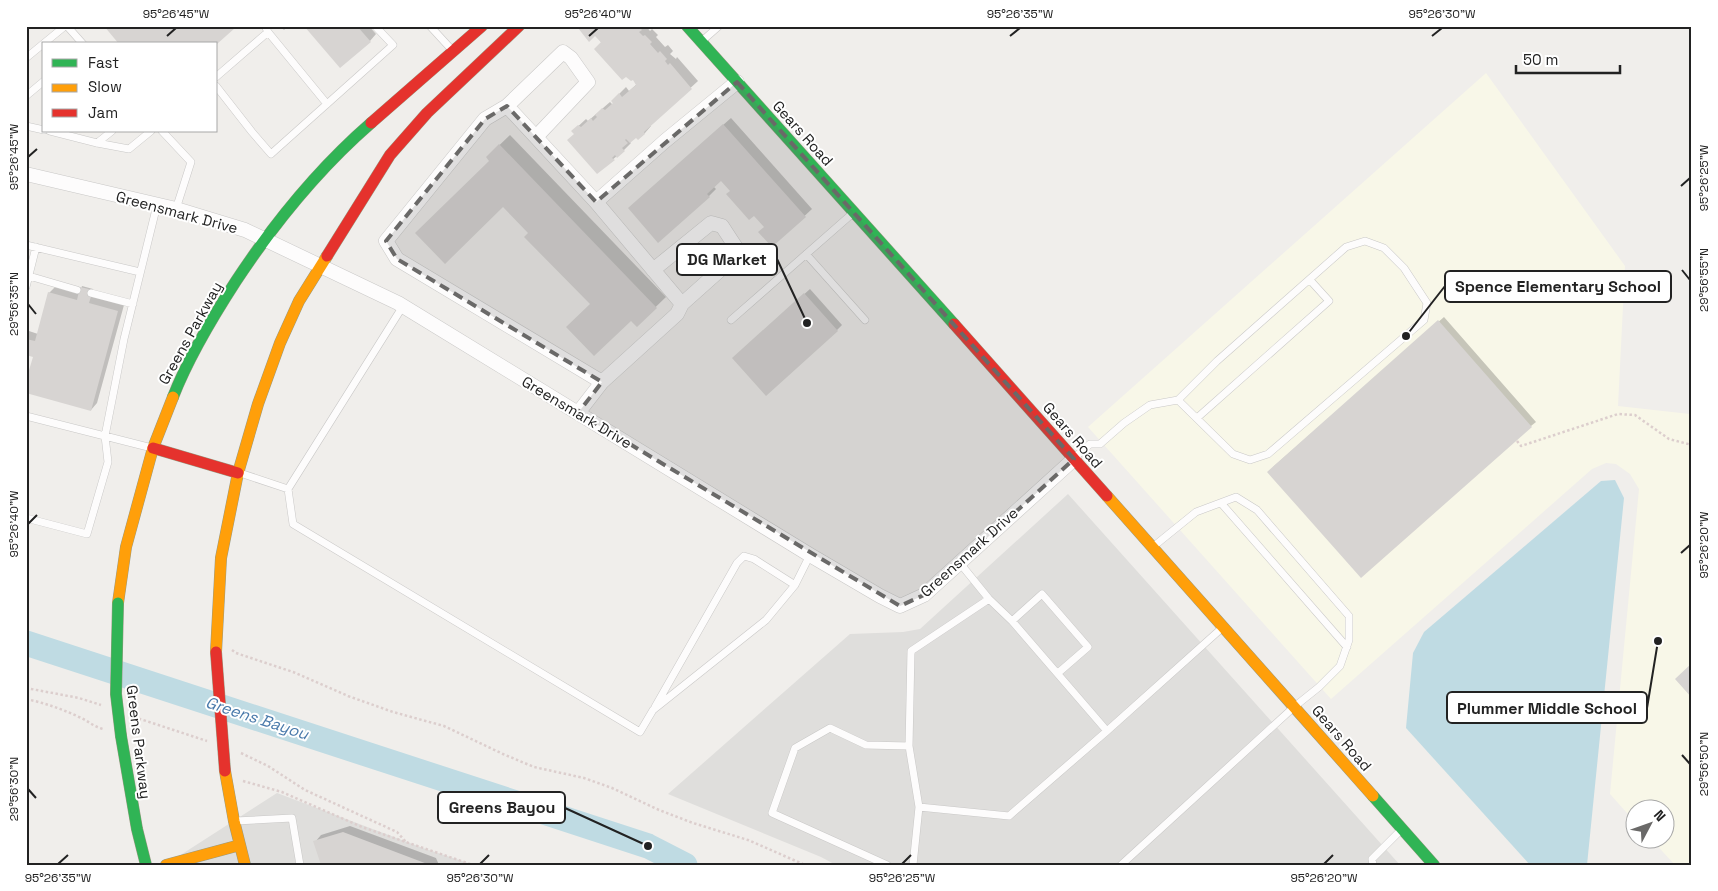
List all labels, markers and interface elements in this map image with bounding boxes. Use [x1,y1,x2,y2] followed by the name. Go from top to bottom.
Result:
[143,6,210,22] text: 95°26'45"W
[565,6,632,22] text: 95°26'40"W
[987,6,1054,22] text: 95°26'35"W
[1408,6,1476,22] text: 95°26'30"W
[42,42,218,132] legend
[1516,42,1619,74] scale bar
[1523,50,1558,69] text: 50 m
[88,53,119,72] text: Fast
[88,77,122,96] text: Slow
[769,96,837,170] street label: Gears Road
[88,103,118,122] text: Jam
[6,123,22,190] text: 95°26'45"W
[1696,144,1712,211] text: 95°26'25"W
[114,187,240,237] street label: Greensmark Drive
[677,244,777,275] callout: DG Market
[1696,248,1712,312] text: 29°56'55"N
[687,249,767,270] text: DG Market
[1445,271,1671,302] callout: Spence Elementary School
[6,272,22,336] text: 29°56'35"N
[1455,276,1661,297] text: Spence Elementary School
[154,278,226,388] street label: Greens Parkway
[518,372,636,452] street label: Greensmark Drive
[1039,398,1107,472] street label: Gears Road
[6,490,22,558] text: 95°26'40"W
[916,503,1022,601] street label: Greensmark Drive
[1696,511,1712,579] text: 95°26'20"W
[123,684,155,800] street label: Greens Parkway
[203,692,312,745] water label: Greens Bayou
[1447,692,1647,723] callout: Plummer Middle School
[1457,698,1637,719] text: Plummer Middle School
[1308,701,1376,775] street label: Gears Road
[1696,732,1712,796] text: 29°56'50"N
[6,757,22,821] text: 29°56'30"N
[438,792,565,823] callout: Greens Bayou
[449,797,555,818] text: Greens Bayou
[1626,798,1676,848] north arrow
[1650,806,1670,825] text: N
[25,870,92,886] text: 95°26'35"W
[446,870,514,886] text: 95°26'30"W
[869,870,936,886] text: 95°26'25"W
[1290,870,1358,886] text: 95°26'20"W

